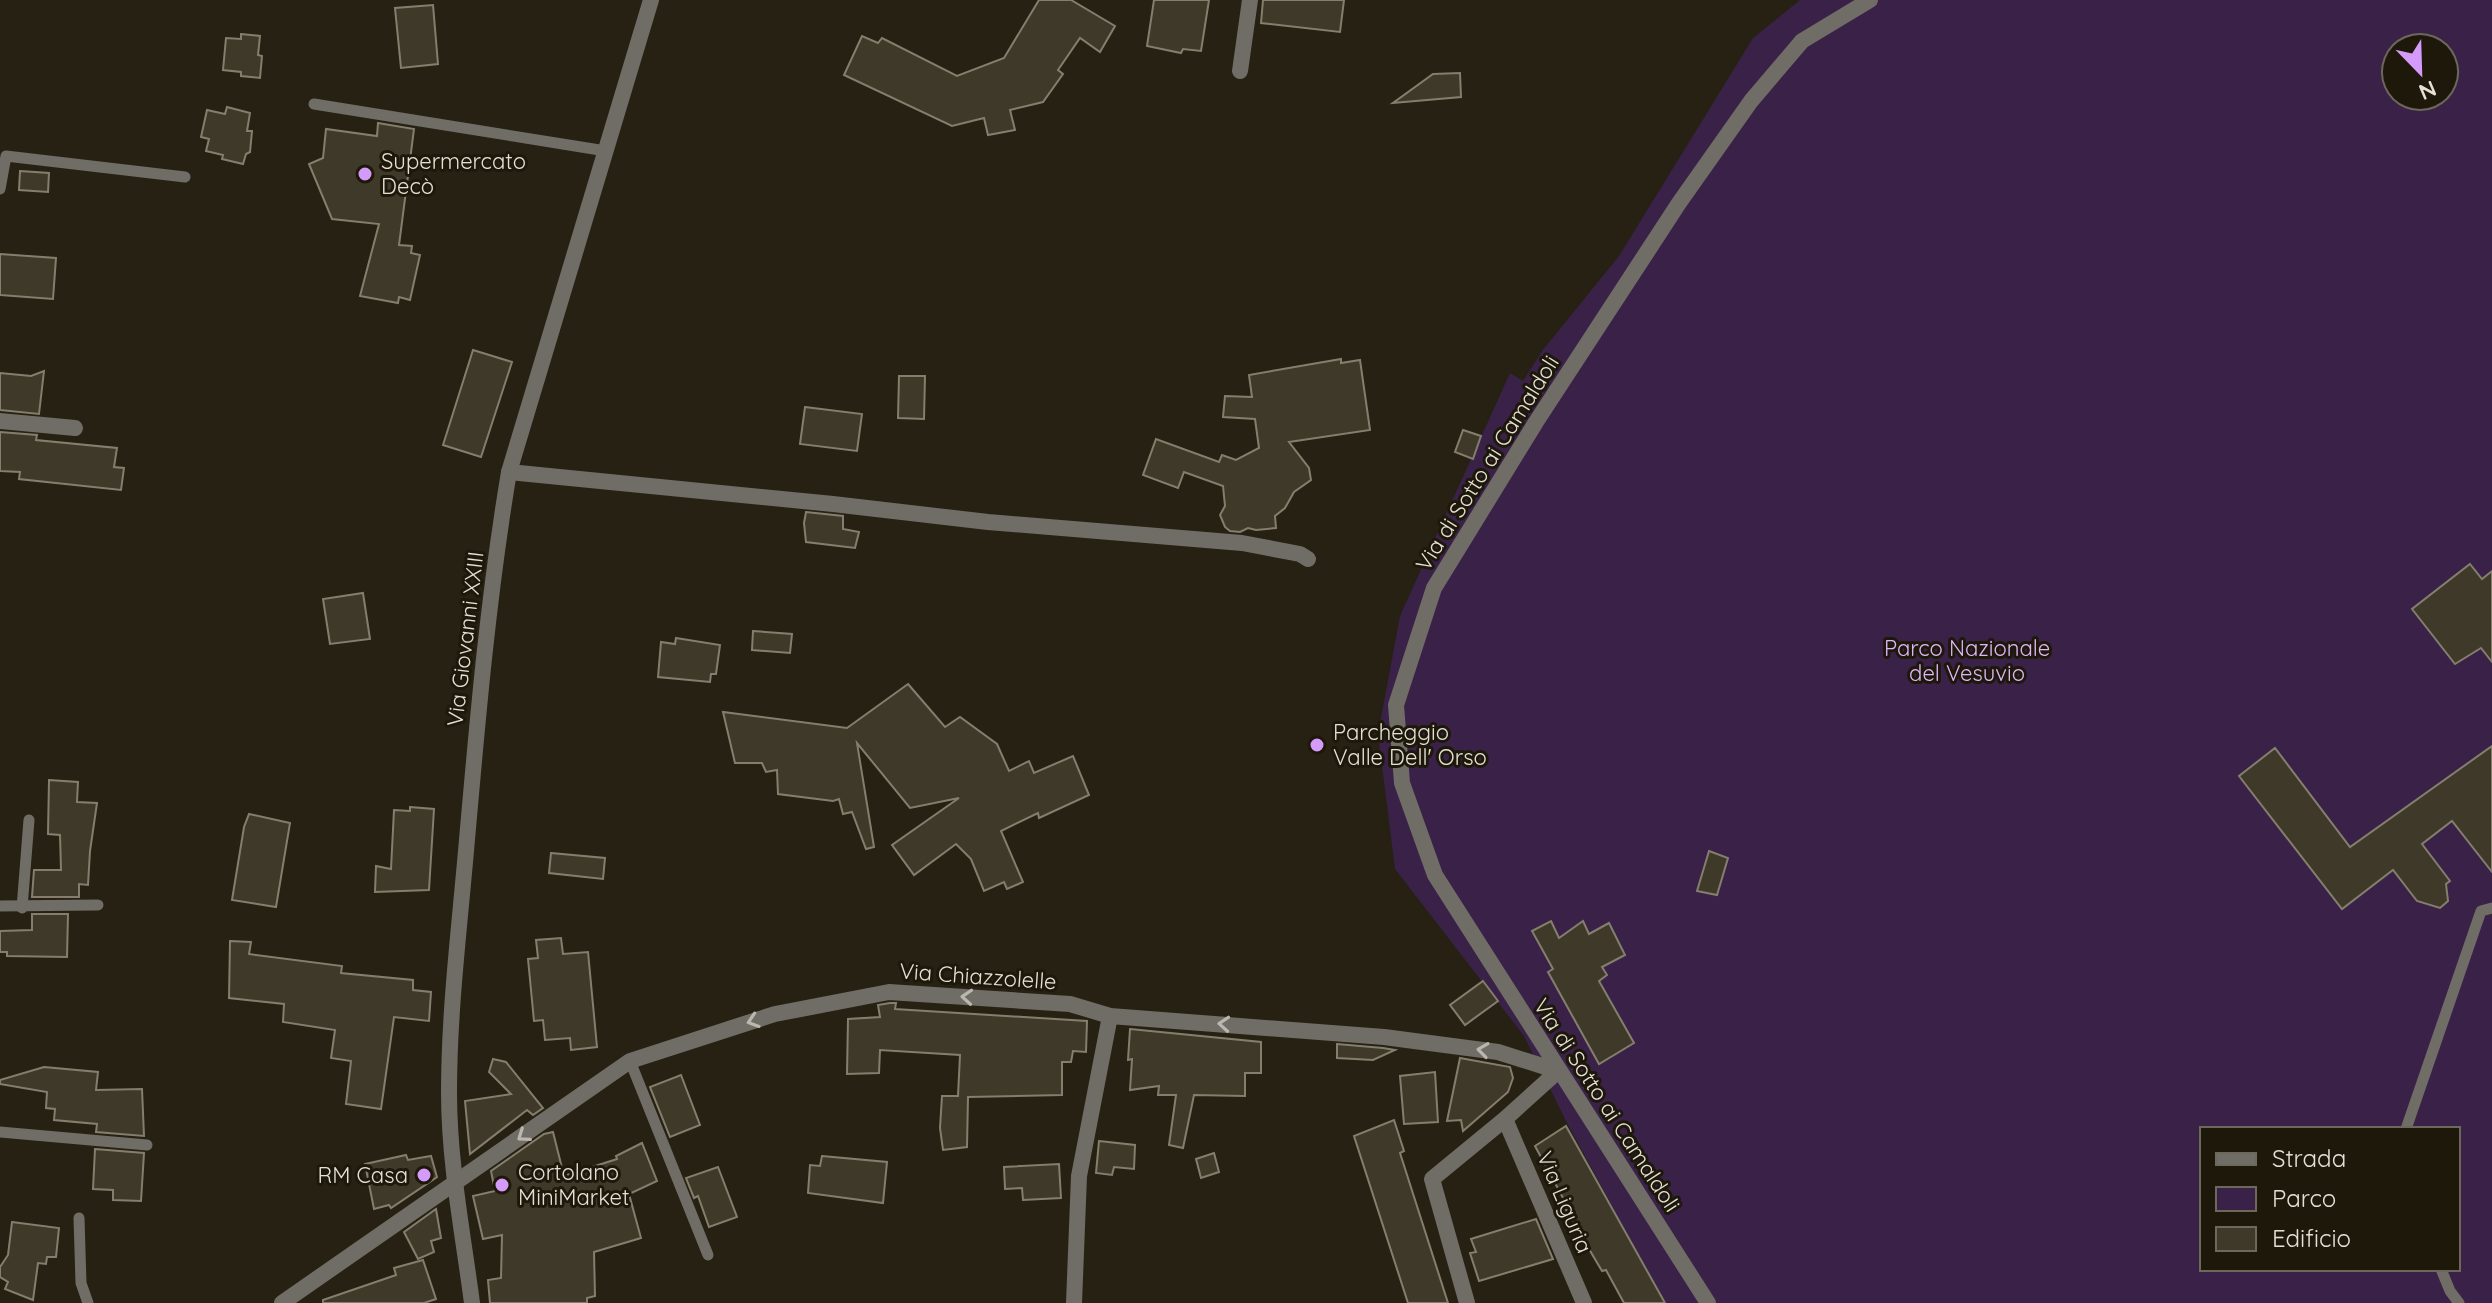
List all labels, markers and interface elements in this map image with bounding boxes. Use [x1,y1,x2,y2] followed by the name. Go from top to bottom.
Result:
[2380,32,2460,112] north arrow
[2415,74,2441,106] text: N
[381,147,526,200] place label: Supermercato Decò
[356,165,374,183] marker: Supermercato Decò
[1409,350,1565,576] street label: Via di Sotto ai Camaldoli
[440,550,490,728] street label: Via Giovanni XXIII
[1884,634,2050,687] park label: Parco Nazionale del Vesuvio
[1333,718,1487,771] place label: Parcheggio Valle Dell' Orso
[1308,736,1326,754] marker: Parcheggio Valle Dell' Orso
[899,957,1057,995] street label: Via Chiazzolelle
[960,989,973,1006] one-way arrow
[1527,993,1687,1217] street label: Via di Sotto ai Camaldoli
[747,1011,761,1027] one-way arrow
[1217,1016,1230,1033] one-way arrow
[1476,1042,1490,1059] one-way arrow
[518,1126,532,1141] one-way arrow
[2200,1127,2460,1271] legend
[2272,1143,2346,1173] text: Strada
[1531,1147,1599,1257] street label: Via Liguria
[518,1158,630,1211] place label: Cortolano MiniMarket
[318,1161,408,1189] place label: RM Casa
[415,1166,433,1184] marker: RM Casa
[493,1176,511,1194] marker: Cortolano MiniMarket
[2272,1183,2336,1213] text: Parco
[2272,1223,2351,1253] text: Edificio

